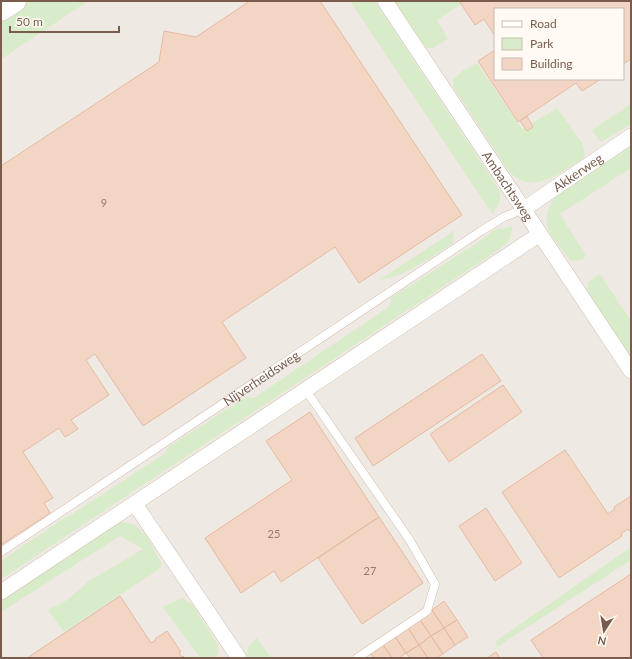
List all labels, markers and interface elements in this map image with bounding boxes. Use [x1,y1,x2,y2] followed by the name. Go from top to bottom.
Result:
[10,8,119,34] scale bar
[494,8,624,80] legend
[16,14,43,29] text: 50 m
[530,16,557,31] text: Road
[530,36,554,51] text: Park
[530,56,573,71] text: Building
[479,148,537,224] street label: Ambachtsweg
[550,150,606,195] street label: Akkerweg
[101,196,107,209] house number: 9
[220,347,302,409] street label: Nijverheidsweg
[268,527,280,540] house number: 25
[364,564,376,577] house number: 27
[584,611,624,651] north arrow
[596,634,607,649] text: N

